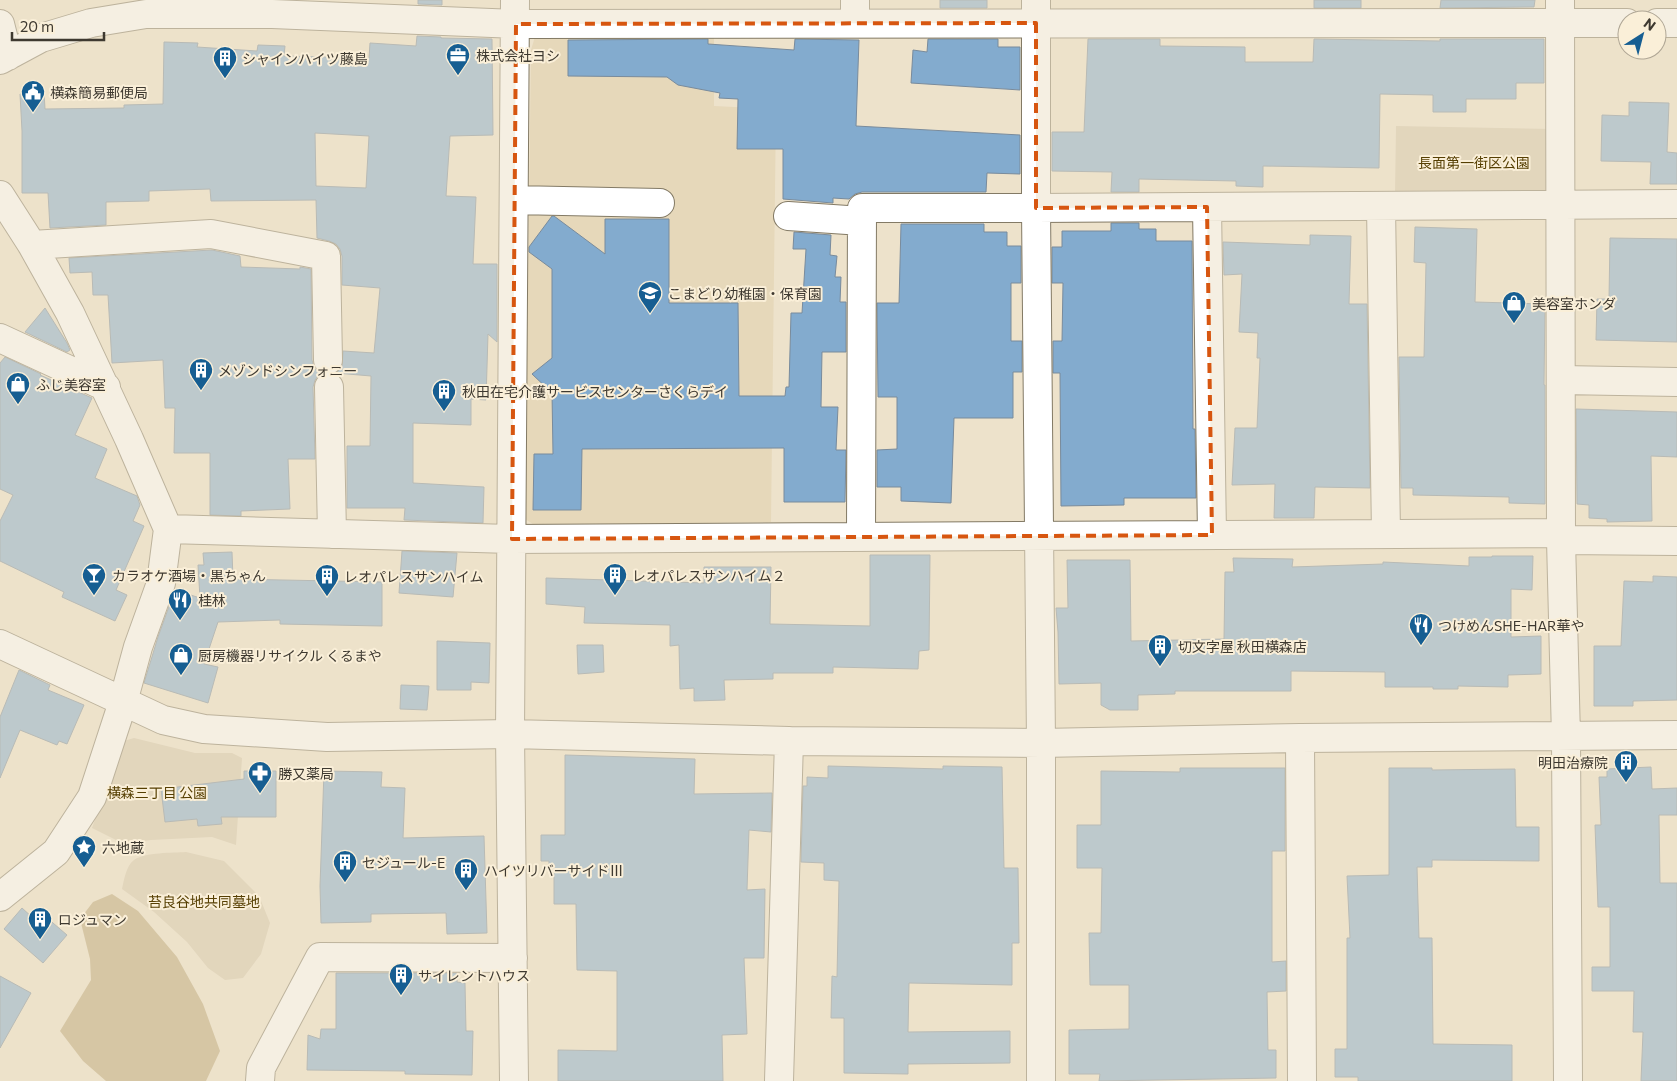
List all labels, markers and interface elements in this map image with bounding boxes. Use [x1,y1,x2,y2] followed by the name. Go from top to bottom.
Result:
[12,10,105,42] scale bar
[1617,10,1667,60] north arrow
[1641,14,1659,34] text: N
[20,17,54,35] text: 20 m
[445,42,471,76] office icon: 株式会社ヨシ
[212,45,238,79] building icon: シャインハイツ藤島
[476,47,560,64] place label: 株式会社ヨシ
[242,50,368,67] place label: シャインハイツ藤島
[20,79,46,113] public building icon: 横森簡易郵便局
[50,84,148,101] place label: 横森簡易郵便局
[1418,154,1530,171] park label: 長面第一街区公園
[637,280,663,314] school or university icon: こまどり幼稚園・保育園
[668,285,822,302] place label: こまどり幼稚園・保育園
[1501,290,1527,324] shop icon: 美容室ホンダ
[1532,295,1616,312] place label: 美容室ホンダ
[188,357,214,391] building icon: メゾンドシンフォニー
[218,362,358,379] place label: メゾンドシンフォニー
[5,371,31,405] shop icon: ふじ美容室
[36,376,106,393] place label: ふじ美容室
[431,378,457,412] building icon: 秋田在宅介護サービスセンターさくらデイ
[462,383,728,400] place label: 秋田在宅介護サービスセンターさくらデイ
[81,562,107,596] bar icon: カラオケ酒場・黒ちゃん
[602,562,628,596] building icon: レオパレスサンハイム２
[314,563,340,597] building icon: レオパレスサンハイム
[112,567,266,584] place label: カラオケ酒場・黒ちゃん
[632,567,785,584] place label: レオパレスサンハイム２
[344,568,483,585] place label: レオパレスサンハイム
[167,587,193,621] restaurant icon: 桂林
[198,592,226,609] place label: 桂林
[1408,612,1434,646] restaurant icon: つけめんSHE-HAR華や
[1438,617,1584,634] place label: つけめんSHE-HAR華や
[1147,633,1173,667] building icon: 切文字屋 秋田横森店
[1178,638,1307,655] place label: 切文字屋 秋田横森店
[168,642,194,676] shop icon: 厨房機器リサイクル くるまや
[198,647,382,664] place label: 厨房機器リサイクル くるまや
[1613,749,1639,783] building icon: 明田治療院
[1538,754,1608,771] place label: 明田治療院
[247,760,273,794] pharmacy icon: 勝又薬局
[278,765,334,782] place label: 勝又薬局
[107,784,207,801] park label: 横森三丁目 公園
[71,834,97,868] place icon: 六地蔵
[102,839,144,856] place label: 六地蔵
[332,849,358,883] building icon: セジュール-E
[362,854,445,871] place label: セジュール-E
[453,857,479,891] building icon: ハイツリバーサイドⅢ
[484,862,623,879] place label: ハイツリバーサイドⅢ
[148,893,260,910] park label: 苔良谷地共同墓地
[27,906,53,940] building icon: ロジュマン
[58,911,127,928] place label: ロジュマン
[388,962,414,996] building icon: サイレントハウス
[418,967,530,984] place label: サイレントハウス

